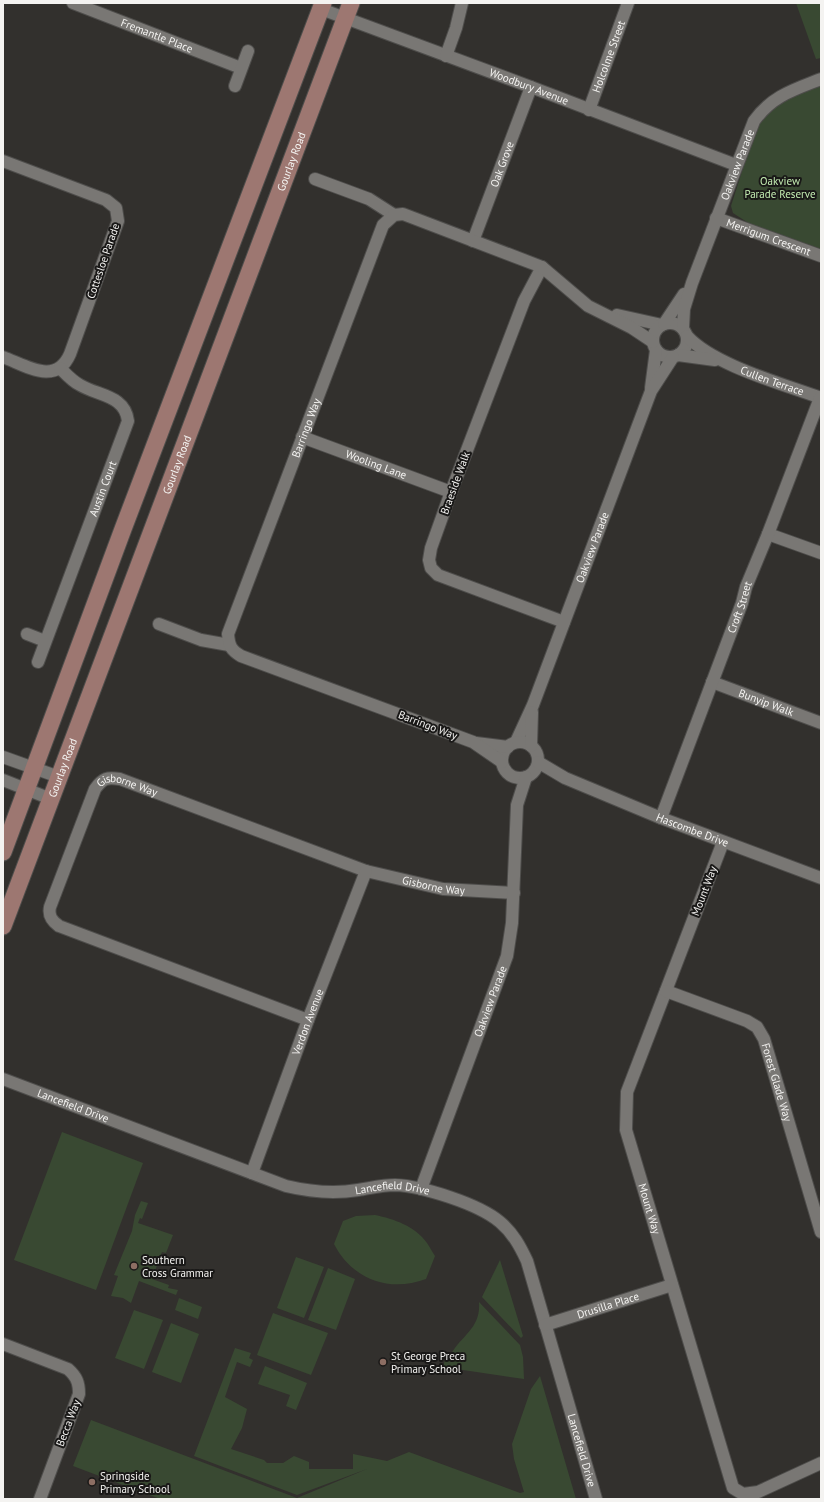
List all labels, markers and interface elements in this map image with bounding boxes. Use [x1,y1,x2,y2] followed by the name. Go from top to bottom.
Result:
[119,15,195,56] street label: Fremantle Place
[589,18,628,95] street label: Holcolme Street
[487,65,571,108] street label: Woodbury Avenue
[717,127,757,202] street label: Oakview Parade
[274,130,309,193] street label: Gourlay Road
[487,139,517,189] street label: Oak Grove
[744,174,816,201] park label: Oakview Parade Reserve
[725,215,813,259] street label: Merrigum Crescent
[84,221,123,301] street label: Cottesloe Parade
[738,363,806,399] street label: Cullen Terrace
[289,396,324,460] street label: Barringo Way
[159,433,194,496] street label: Gourlay Road
[344,447,409,482] street label: Wooling Lane
[437,449,473,516] street label: Braeside Walk
[86,459,120,518] street label: Austin Court
[573,510,612,585] street label: Oakview Parade
[724,579,755,635] street label: Croft Street
[737,686,796,719] street label: Bunyip Walk
[396,707,460,743] street label: Barringo Way
[45,736,80,799] street label: Gourlay Road
[93,771,160,800] street label: Gisborne Way
[654,810,731,850] street label: Hascombe Drive
[688,863,720,918] street label: Mount Way
[401,873,466,897] street label: Gisborne Way
[471,964,510,1039] street label: Oakview Parade
[288,986,327,1058] street label: Verdon Avenue
[759,1041,795,1124] street label: Forest Glade Way
[35,1086,111,1126] street label: Lancefield Drive
[354,1178,432,1198] street label: Lancefield Drive
[635,1182,664,1237] street label: Mount Way
[142,1253,213,1280] place label: Southern Cross Grammar
[129,1261,139,1271] marker: Southern Cross Grammar
[575,1289,641,1322] street label: Drusilla Place
[391,1349,465,1376] place label: St George Preca Primary School
[378,1357,388,1367] marker: St George Preca Primary School
[53,1397,84,1448] street label: Becca Way
[565,1412,599,1489] street label: Lancefield Drive
[100,1469,171,1496] place label: Springside Primary School
[87,1477,97,1487] marker: Springside Primary School

